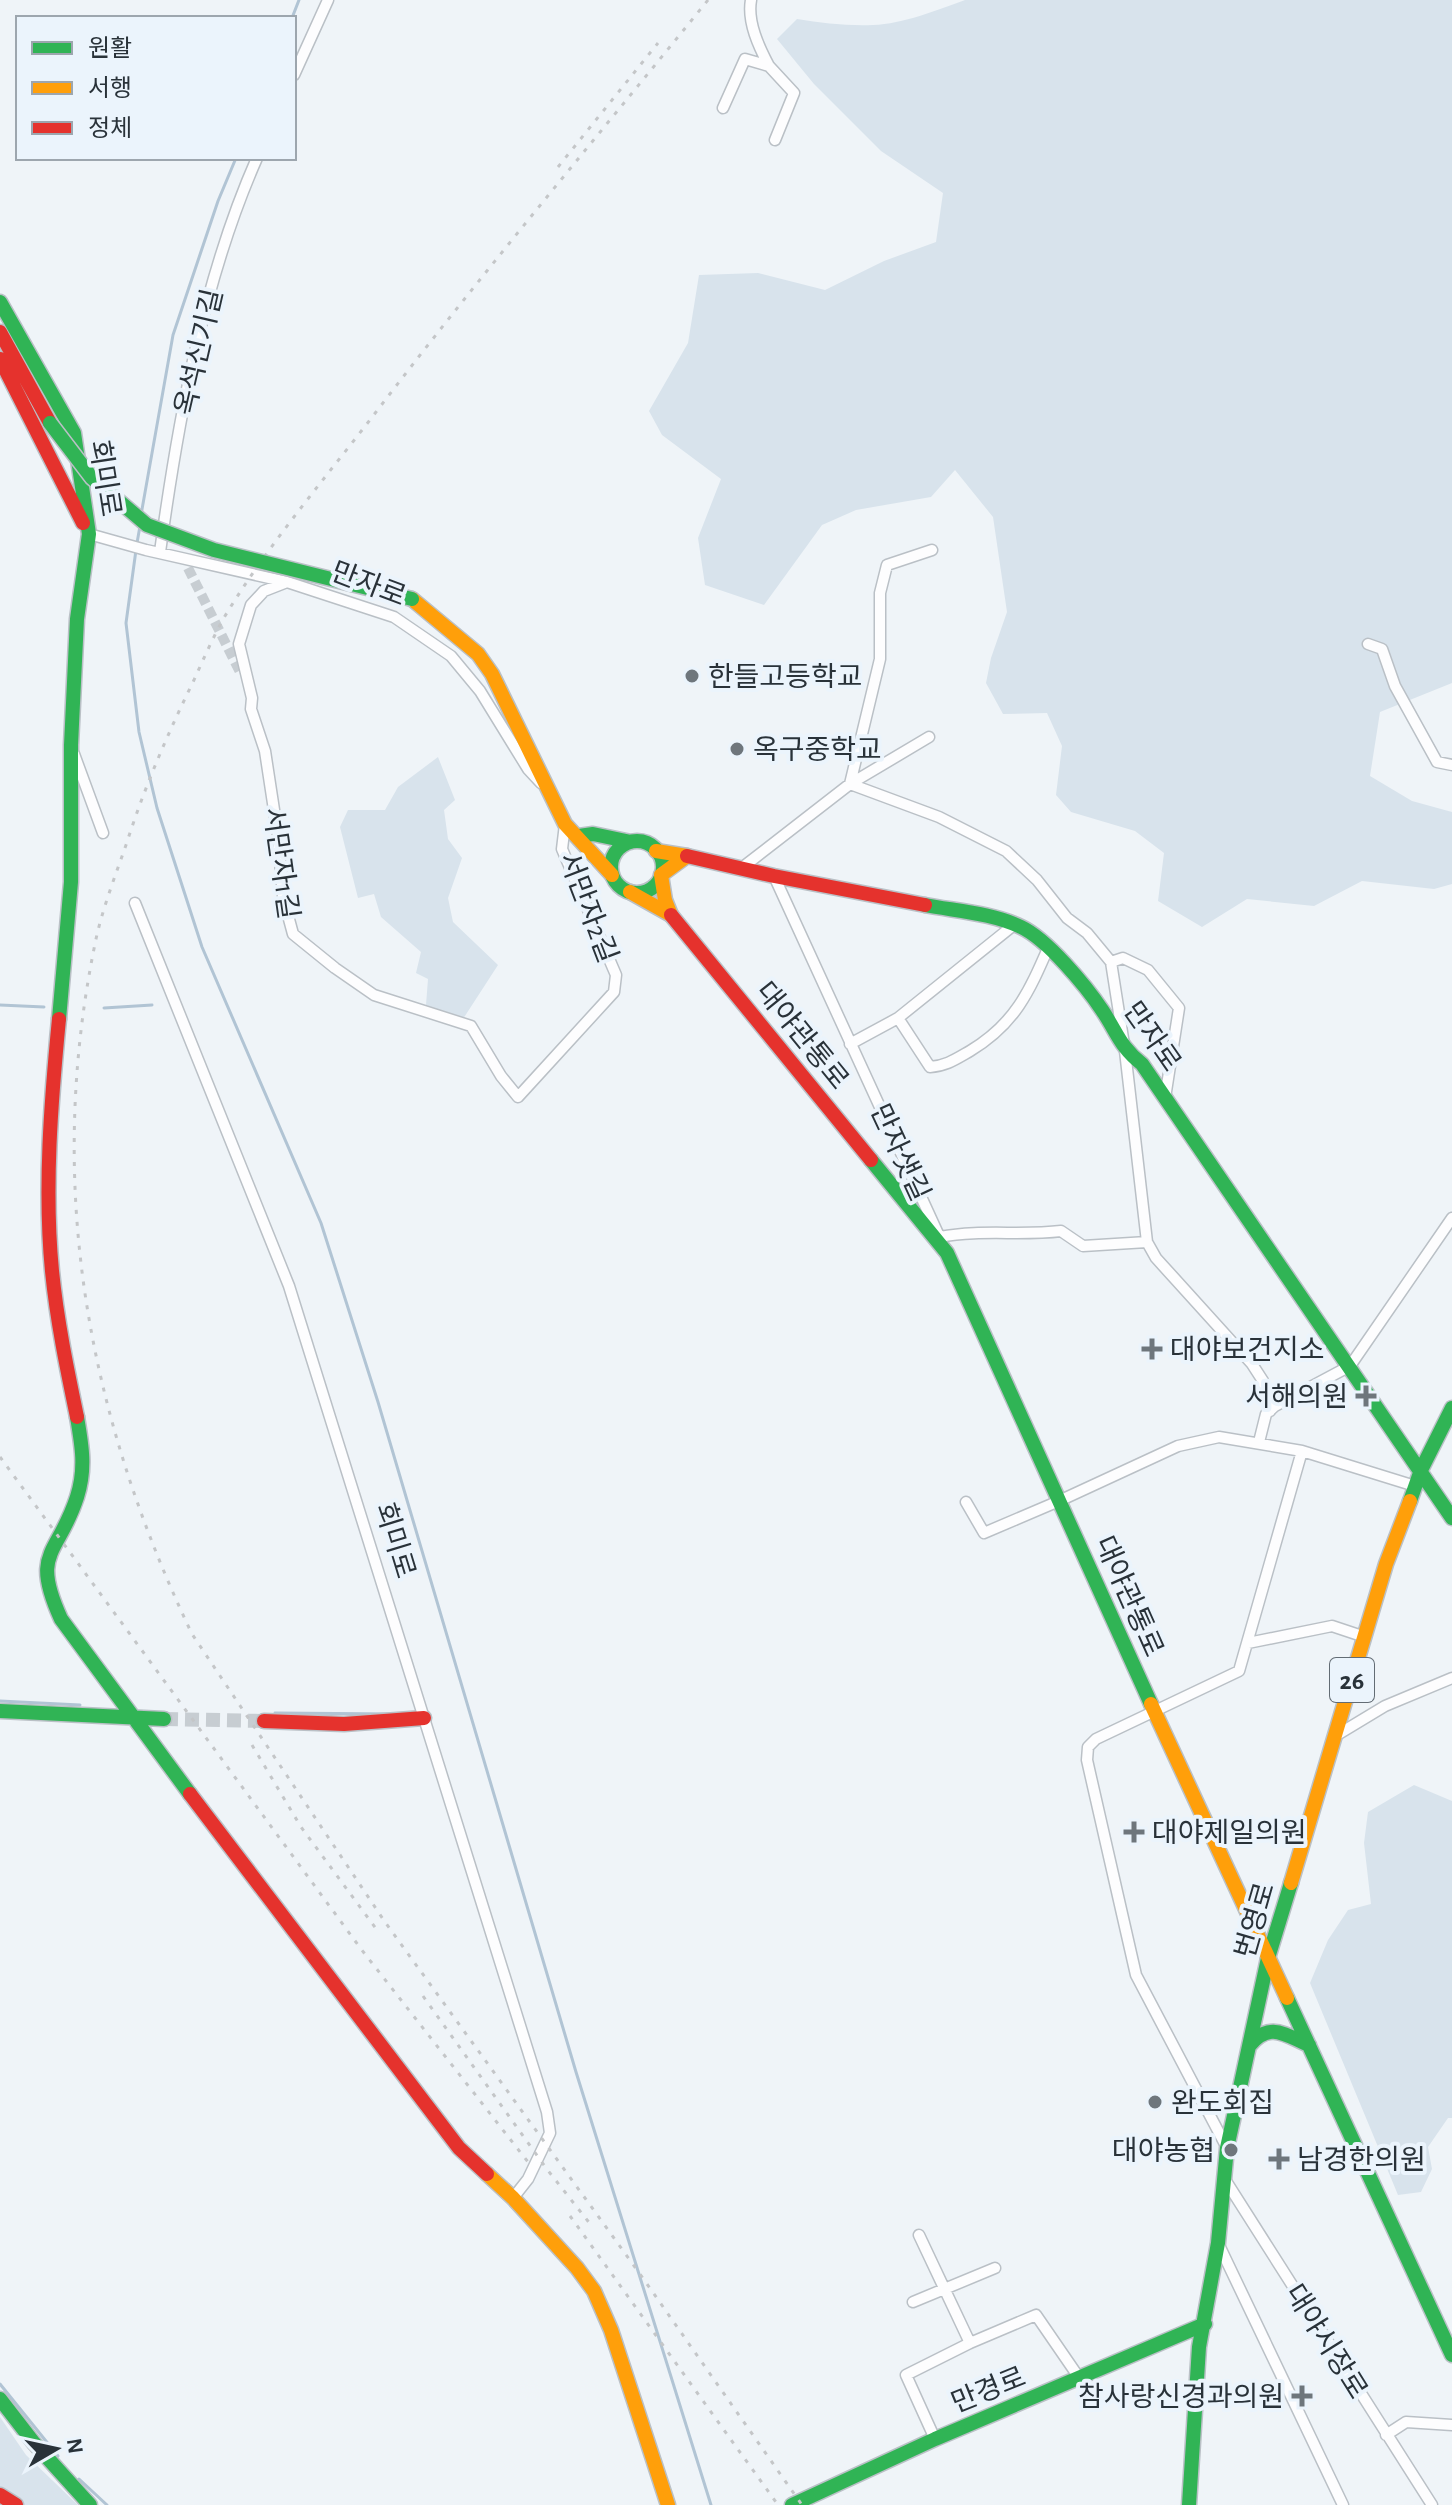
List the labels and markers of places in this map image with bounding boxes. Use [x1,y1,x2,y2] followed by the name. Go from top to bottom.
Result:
[708,662,863,692] place label: 한들고등학교
[683,667,701,685] marker: 한들고등학교
[753,735,882,765] place label: 옥구중학교
[728,740,746,758] marker: 옥구중학교
[1170,1335,1325,1365] place label: 대야보건지소
[1141,1338,1163,1360] marker: 대야보건지소
[1245,1382,1348,1412] place label: 서해의원
[1355,1385,1377,1407] marker: 서해의원
[1152,1818,1307,1848] place label: 대야제일의원
[1123,1821,1145,1843] marker: 대야제일의원
[1171,2088,1274,2118] place label: 완도회집
[1146,2093,1164,2111] marker: 완도회집
[1112,2136,1215,2166] place label: 대야농협
[1222,2141,1240,2159] marker: 대야농협
[1297,2145,1426,2175] place label: 남경한의원
[1268,2148,1290,2170] marker: 남경한의원
[1078,2382,1284,2412] place label: 참사랑신경과의원
[1291,2385,1313,2407] marker: 참사랑신경과의원

